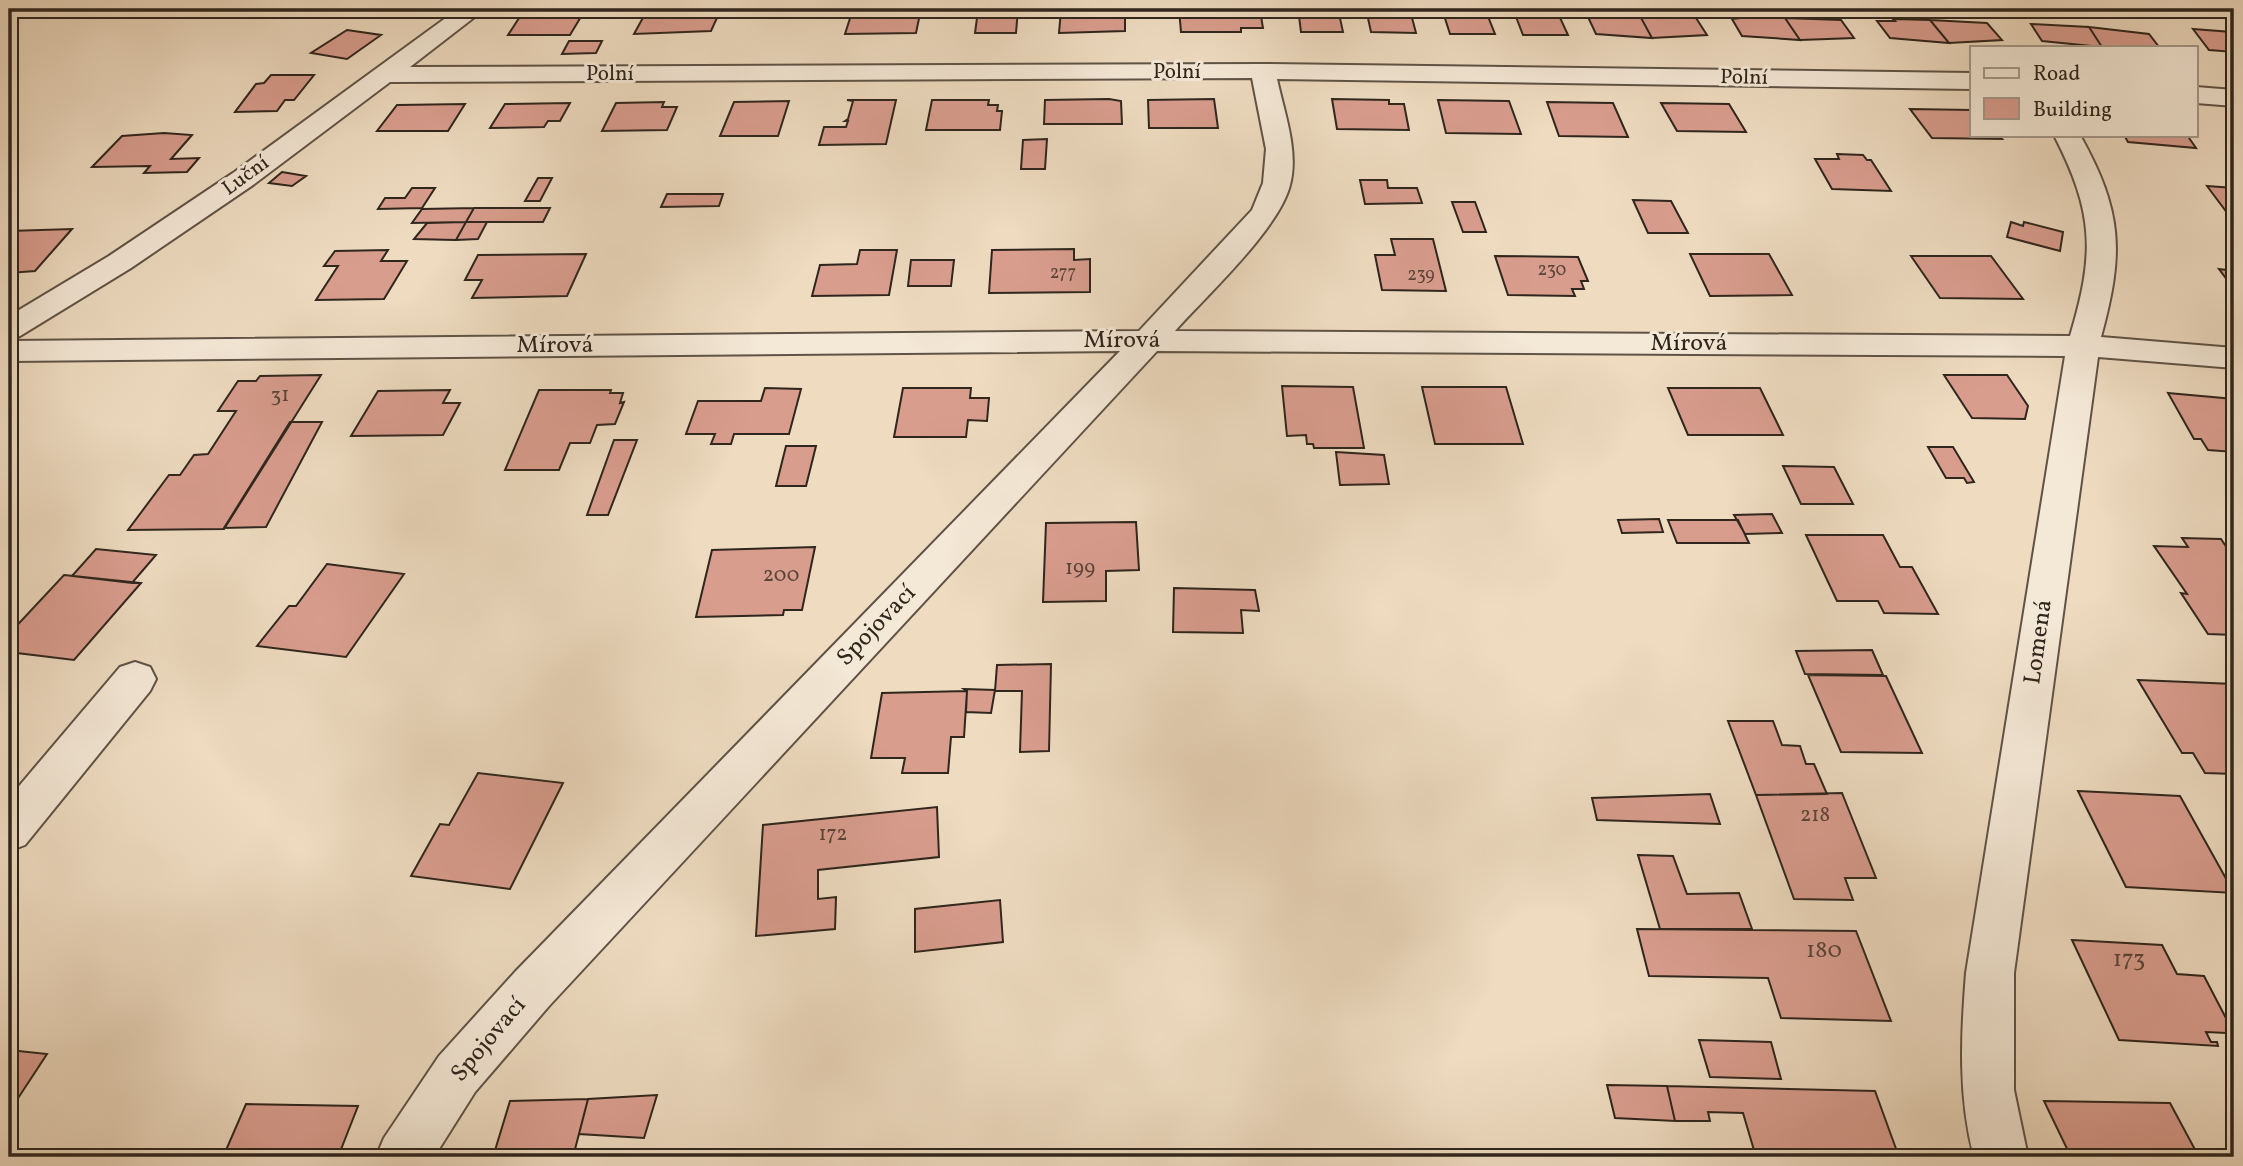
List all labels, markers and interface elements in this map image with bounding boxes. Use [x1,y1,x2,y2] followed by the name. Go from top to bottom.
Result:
[1970,46,2198,136] legend
[1153,58,1202,87] street label: Polní
[586,60,635,89] street label: Polní
[2033,60,2080,89] text: Road
[1720,63,1769,93] street label: Polní
[2033,96,2112,125] text: Building
[216,149,276,203] street label: Luční
[1538,258,1567,283] house number: 230
[1050,261,1076,286] house number: 277
[1407,263,1435,288] house number: 239
[1084,324,1160,358] street label: Mírová
[1651,327,1727,361] street label: Mírová
[517,329,593,363] street label: Mírová
[271,381,289,410] house number: 31
[1065,554,1095,583] house number: 199
[763,561,799,590] house number: 200
[829,578,925,674] street label: Spojovací
[2016,597,2062,687] street label: Lomená
[1800,801,1830,830] house number: 218
[818,820,848,849] house number: 172
[1806,934,1842,968] house number: 180
[2113,943,2145,977] house number: 173
[443,990,535,1090] street label: Spojovací

